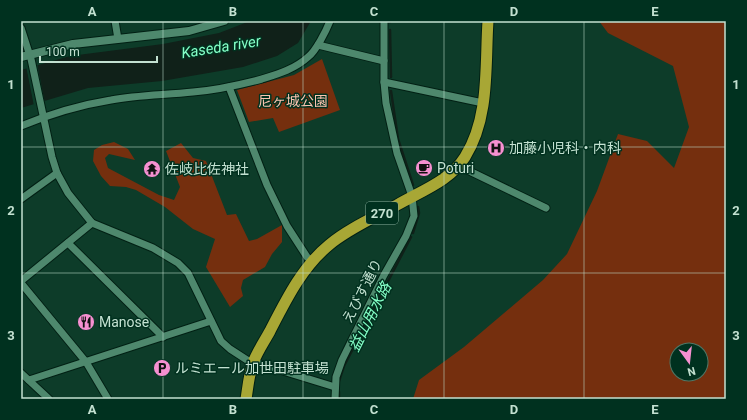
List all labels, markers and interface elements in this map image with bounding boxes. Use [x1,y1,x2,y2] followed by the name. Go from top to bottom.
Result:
[88,4,97,19] text: A
[229,4,237,19] text: B
[370,4,379,19] text: C
[510,4,518,19] text: D
[651,4,659,19] text: E
[180,32,263,62] water label: Kaseda river
[40,38,157,64] scale bar
[46,45,80,59] text: 100 m
[7,77,15,92] text: 1
[732,77,740,92] text: 1
[258,93,328,109] park label: 尼ヶ城公園
[486,138,506,158] hospital icon: 加藤小児科・内科
[509,140,621,156] place label: 加藤小児科・内科
[414,158,434,178] cafe icon: Poturi
[142,159,162,179] temple icon: 佐岐比佐神社
[437,160,474,176] place label: Poturi
[165,161,249,177] place label: 佐岐比佐神社
[366,202,398,224] road number: 270
[7,203,15,218] text: 2
[732,203,740,218] text: 2
[339,256,385,326] street label: えびす通り
[345,278,396,355] water label: 益山用水路
[76,312,96,332] restaurant icon: Manose
[99,314,149,330] place label: Manose
[7,328,15,343] text: 3
[732,328,740,343] text: 3
[669,342,709,382] north arrow
[152,358,172,378] parking icon: ルミエール加世田駐車場
[175,360,329,376] place label: ルミエール加世田駐車場
[686,364,697,379] text: N
[88,402,97,417] text: A
[229,402,237,417] text: B
[370,402,379,417] text: C
[510,402,518,417] text: D
[651,402,659,417] text: E

